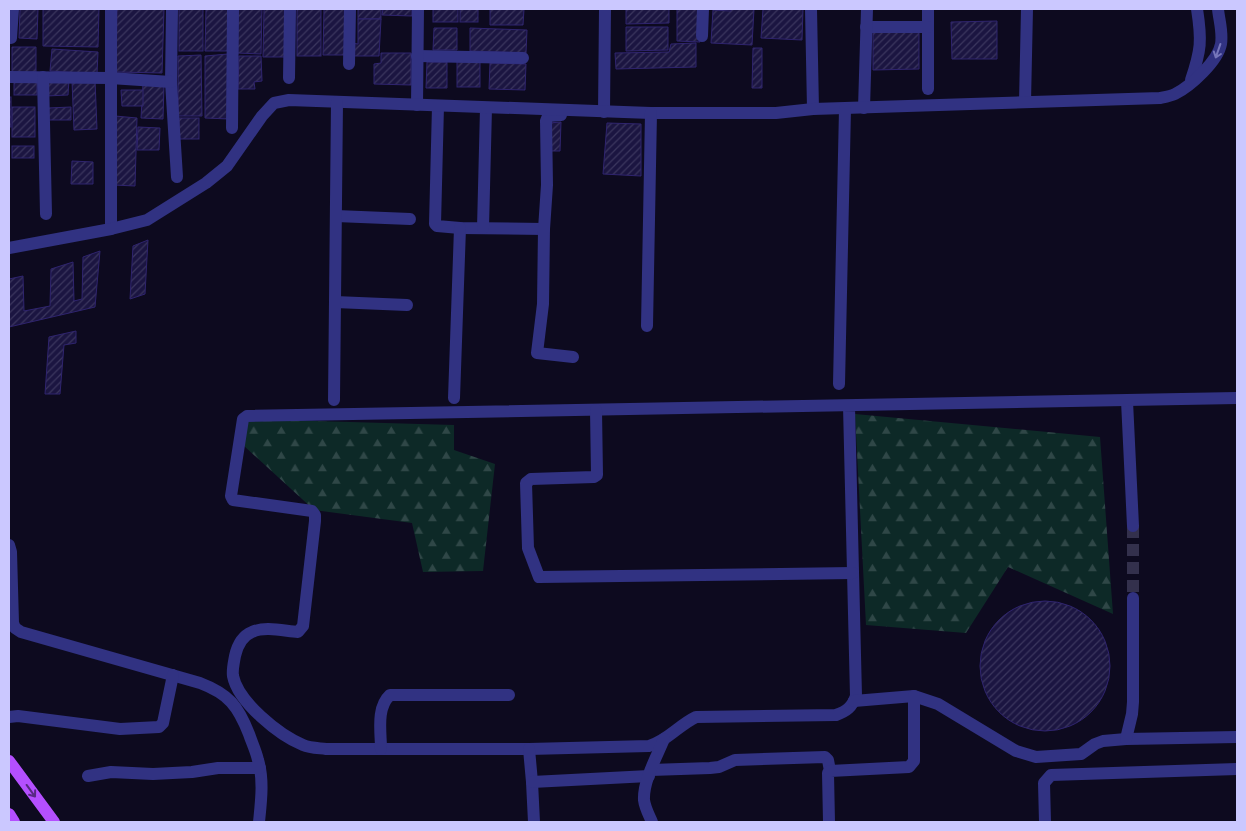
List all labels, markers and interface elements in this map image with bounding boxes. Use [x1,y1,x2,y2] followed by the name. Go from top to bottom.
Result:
[1213,43,1222,58] one-way arrow
[26,784,37,797] one-way arrow

